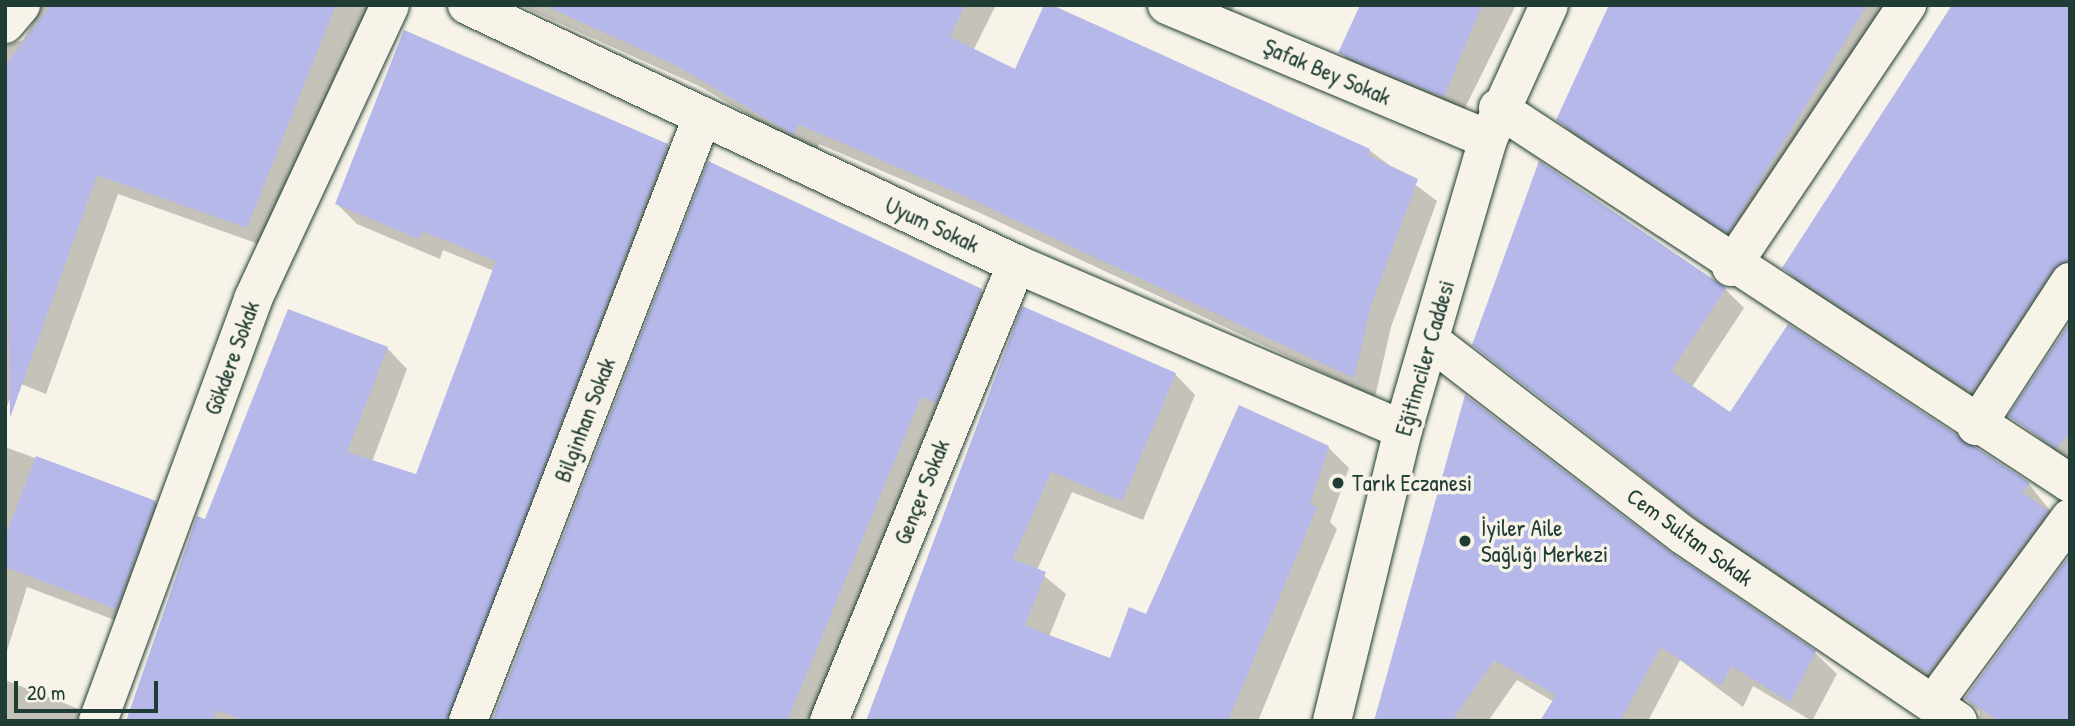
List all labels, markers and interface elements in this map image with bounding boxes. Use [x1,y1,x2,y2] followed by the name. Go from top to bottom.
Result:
[1259,33,1395,111] street label: Şafak Bey Sokak
[881,191,983,259] street label: Uyum Sokak
[1390,277,1460,439] street label: Eğitimciler Caddesi
[199,297,265,419] street label: Gökdere Sokak
[549,354,621,486] street label: Bilginhan Sokak
[888,435,956,549] street label: Gençer Sokak
[1352,469,1472,497] place label: Tarık Eczanesi
[1330,475,1346,491] marker: Tarık Eczanesi
[1622,482,1758,592] street label: Cem Sultan Sokak
[1481,514,1608,568] place label: İyiler Aile Sağlığı Merkezi
[1455,531,1475,551] marker: İyiler Aile Sağlığı Merkezi
[18,666,161,710] scale bar
[27,678,65,707] text: 20 m

